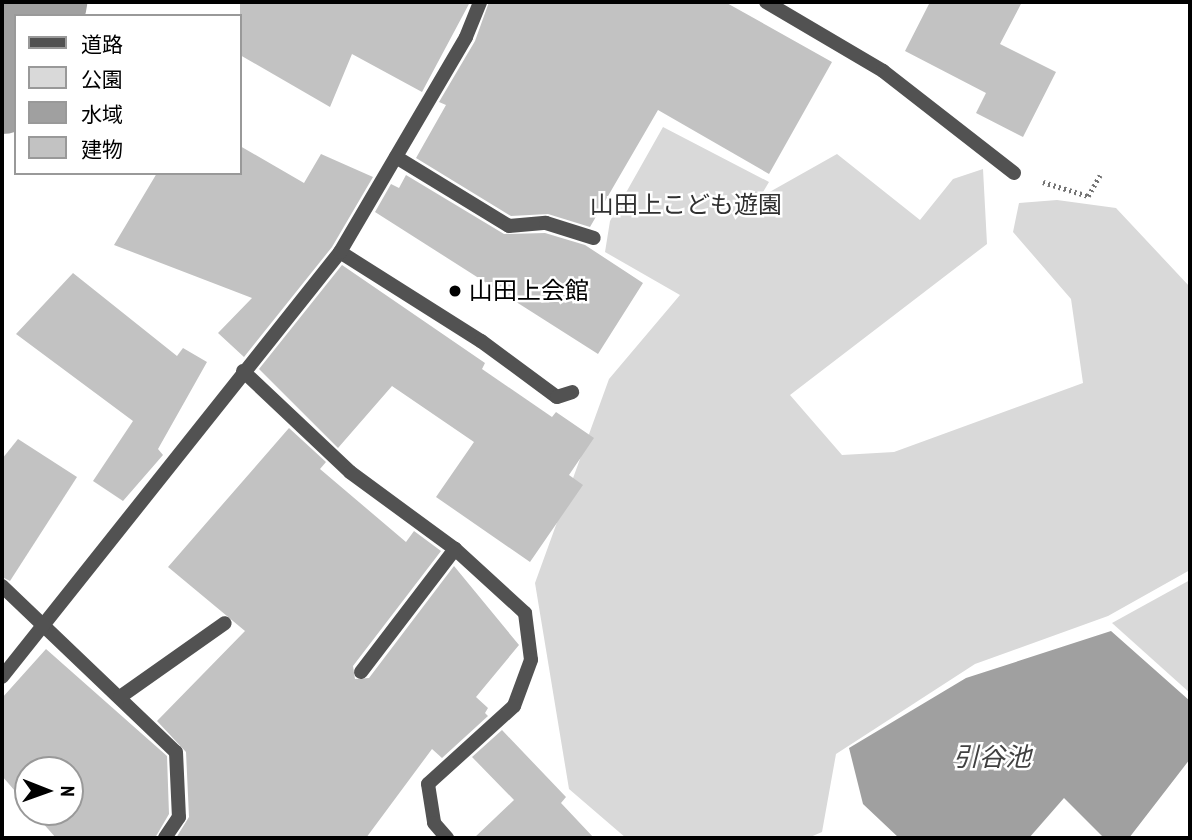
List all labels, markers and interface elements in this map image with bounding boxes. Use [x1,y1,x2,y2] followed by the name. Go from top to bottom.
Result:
[14,14,242,175] legend
[81,31,123,58] text: 道路
[81,66,123,93] text: 公園
[81,101,123,128] text: 水域
[81,136,123,163] text: 建物
[590,191,782,219] park label: 山田上こども遊園
[469,277,589,305] place label: 山田上会館
[447,283,463,299] marker: 山田上会館
[953,741,1031,773] water label: 引谷池
[14,756,84,826] north arrow
[56,786,80,797] text: N

